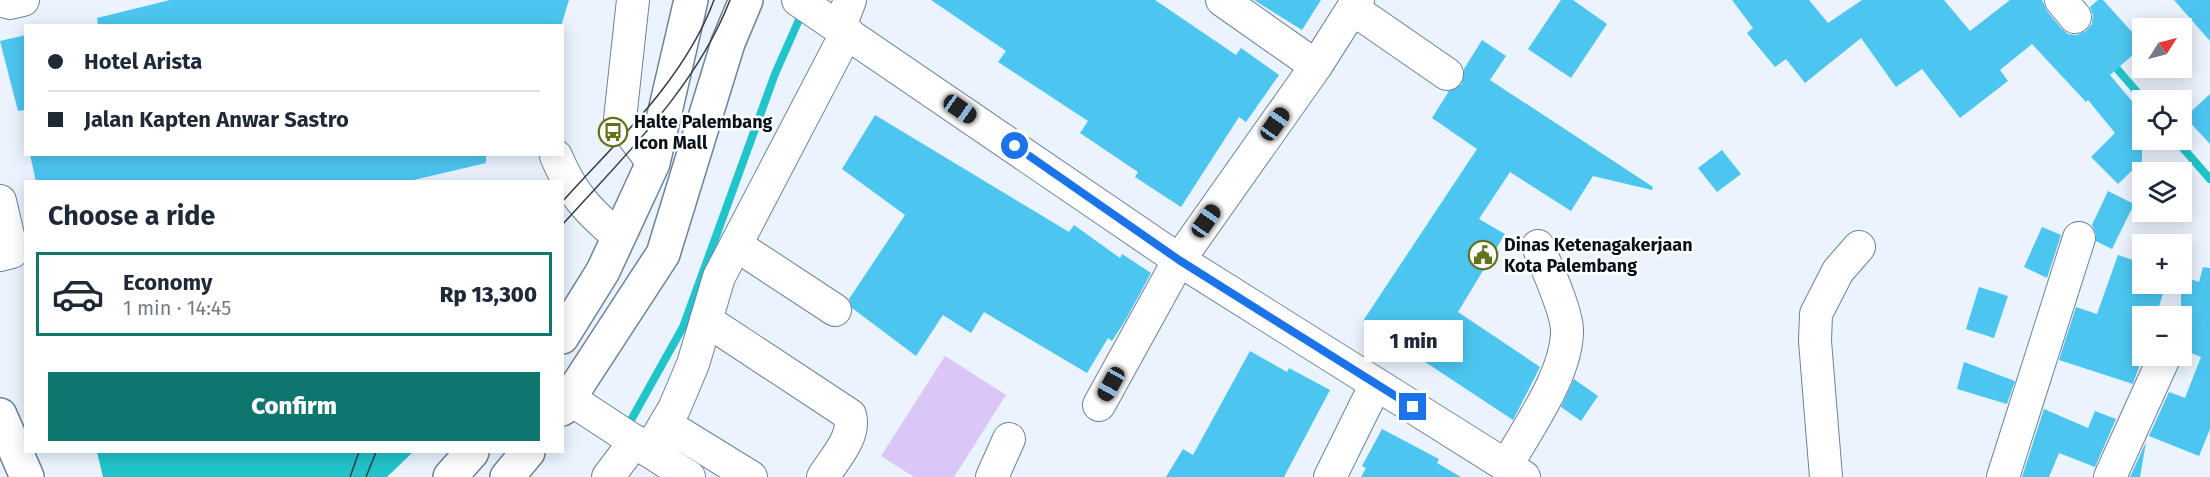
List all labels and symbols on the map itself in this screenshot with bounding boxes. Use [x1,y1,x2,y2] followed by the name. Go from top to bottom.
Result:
[2132,18,2192,78] north arrow
[940,91,980,127] car
[1257,104,1293,144] car
[634,111,773,154] place label: Halte Palembang Icon Mall
[597,116,629,148] bus stop icon: Halte Palembang Icon Mall
[1001,132,1028,159] route start
[1188,201,1224,241] car
[1504,234,1693,277] place label: Dinas Ketenagakerjaan Kota Palembang
[1467,239,1499,271] public building icon: Dinas Ketenagakerjaan Kota Palembang
[1364,320,1462,362] callout: 1 min
[1094,364,1128,404] car
[1399,393,1426,420] route end

